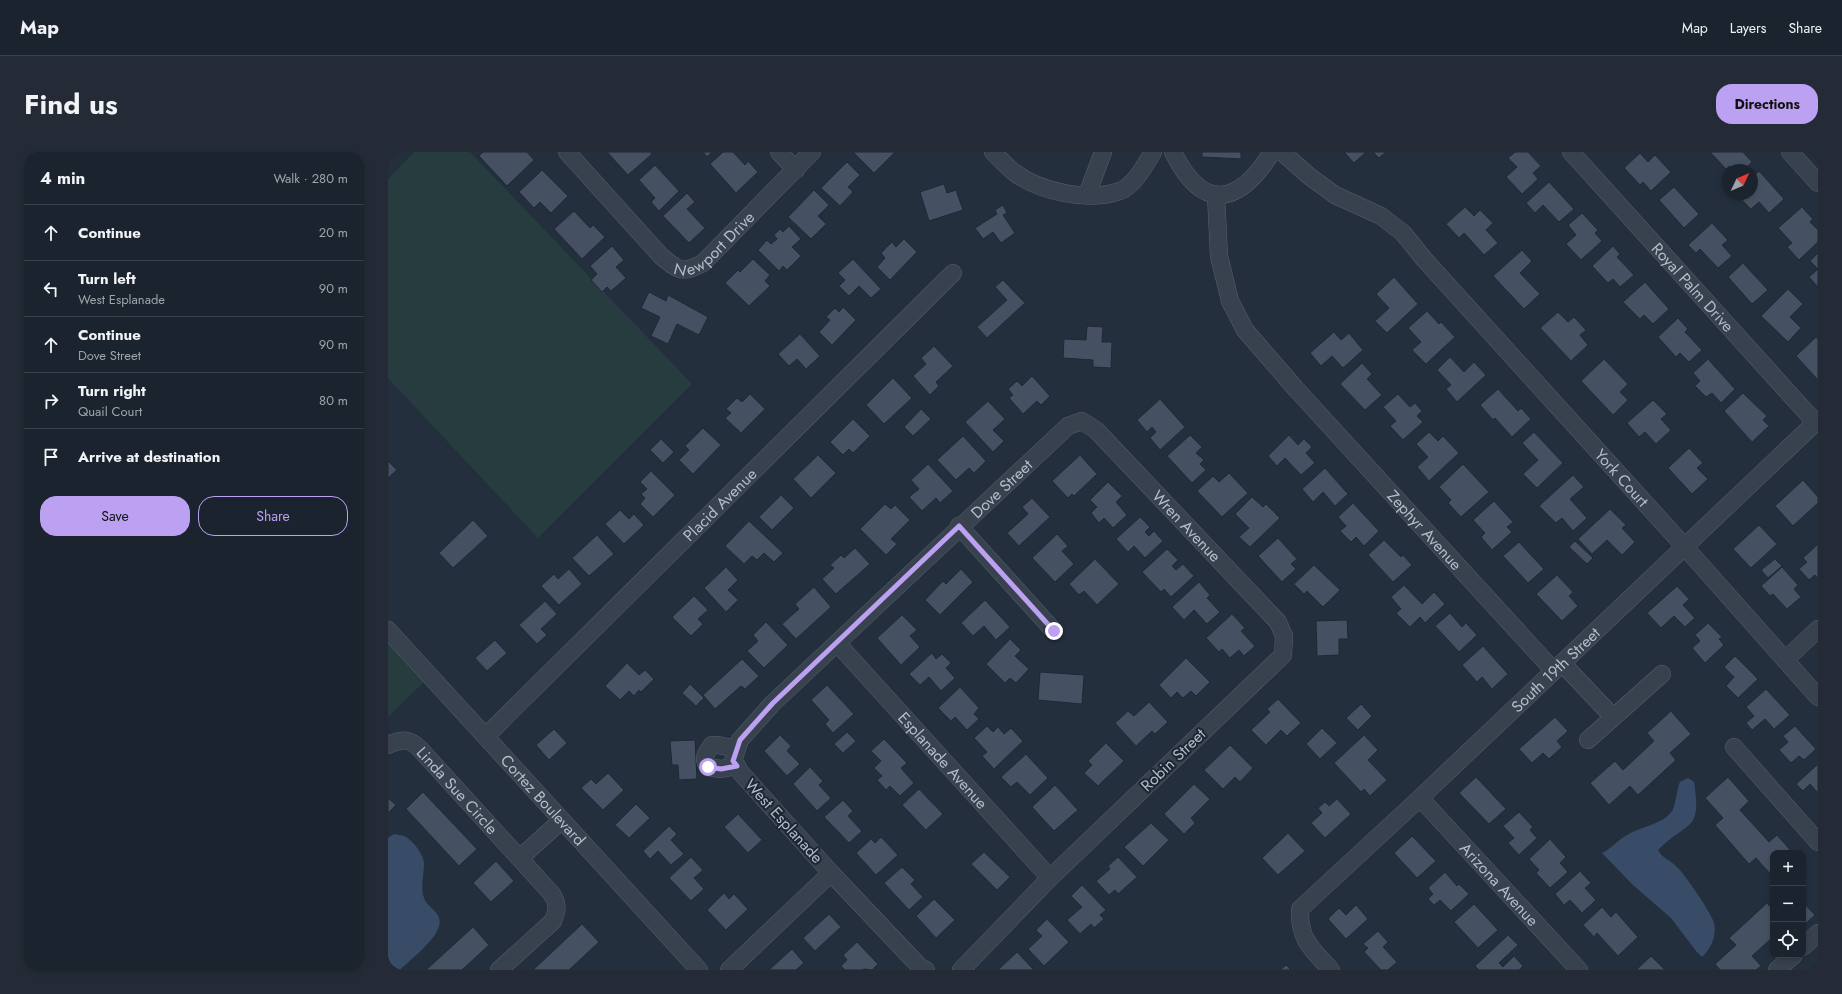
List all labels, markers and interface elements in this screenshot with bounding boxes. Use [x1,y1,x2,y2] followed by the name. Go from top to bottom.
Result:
[20,14,59,41] text: Map
[1682,18,1708,38] text: Map
[1730,18,1766,38] text: Layers
[1788,18,1822,38] text: Share
[24,84,118,125] text: Find us
[1716,84,1818,124] button: Directions
[1722,164,1758,200] north arrow
[40,166,85,190] text: 4 min
[273,169,348,188] text: Walk · 280 m
[671,206,759,282] street label: Newport Drive
[40,222,62,244] icon: ahead
[78,222,141,244] text: Continue
[319,223,348,242] text: 20 m
[1647,237,1740,337] street label: Royal Palm Drive
[78,268,136,290] text: Turn left
[40,278,62,300] icon: left
[319,279,348,298] text: 90 m
[78,290,165,309] text: West Esplanade
[78,324,141,346] text: Continue
[40,334,62,356] icon: ahead
[319,335,348,354] text: 90 m
[78,346,141,365] text: Dove Street
[78,380,146,402] text: Turn right
[40,390,62,412] icon: right
[319,391,348,410] text: 80 m
[78,402,142,421] text: Quail Court
[1590,444,1654,512] street label: York Court
[40,446,62,468] icon: arrive
[78,446,220,468] text: Arrive at destination
[965,454,1038,524] street label: Dove Street
[678,462,762,546] street label: Placid Avenue
[1147,485,1227,567] street label: Wren Avenue
[1382,485,1468,575] street label: Zephyr Avenue
[40,496,190,536] button: Save
[198,496,348,536] button: Share
[1045,622,1063,640] route end
[1506,622,1605,717] street label: South 19th Street
[893,706,993,814] street label: Esplanade Avenue
[1135,723,1211,797] street label: Robin Street
[411,741,504,839] street label: Linda Sue Circle
[495,749,591,850] street label: Cortez Boulevard
[699,758,717,776] route start
[740,774,828,868] street label: West Esplanade
[1455,837,1544,931] street label: Arizona Avenue
[1770,850,1806,958] map controls
[1770,850,1806,886] button: +
[1770,886,1806,922] button: −
[1770,922,1806,958] button: locate

